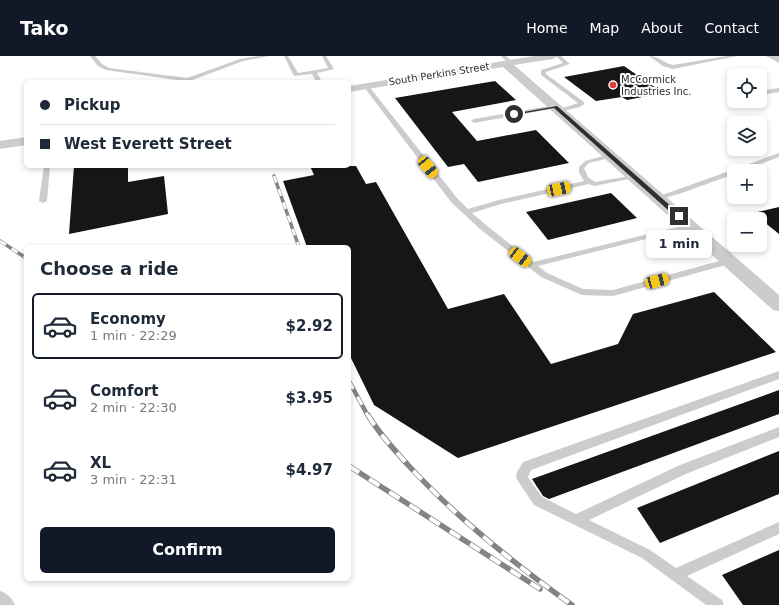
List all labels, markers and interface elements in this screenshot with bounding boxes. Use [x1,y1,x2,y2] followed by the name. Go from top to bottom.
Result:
[20,17,69,39] text: Tako
[526,20,568,36] text: Home
[590,20,619,36] text: Map
[641,20,683,36] text: About
[705,20,759,36] text: Contact
[388,61,490,87] street label: South Perkins Street
[727,68,767,252] map controls
[727,68,767,108] button: locate
[621,74,692,97] place label: McCormick Industries Inc.
[608,80,618,90] marker: McCormick Industries Inc.
[64,96,120,114] text: Pickup
[505,105,523,123] route start
[727,116,767,156] button: layers
[64,135,232,153] text: West Everett Street
[416,154,440,180] car
[727,164,767,204] button: +
[546,181,572,197] car
[670,207,688,225] route end
[727,212,767,252] button: −
[646,230,712,258] callout: 1 min
[659,236,699,251] text: 1 min
[507,245,533,269] car
[40,258,179,279] text: Choose a ride
[644,272,670,290] car
[42,308,78,344] icon: car
[90,310,166,328] text: Economy
[286,317,333,335] text: $2.92
[90,328,177,343] text: 1 min · 22:29
[42,380,78,416] icon: car
[90,382,158,400] text: Comfort
[286,389,333,407] text: $3.95
[90,400,177,415] text: 2 min · 22:30
[42,452,78,488] icon: car
[90,454,111,472] text: XL
[286,461,333,479] text: $4.97
[90,472,177,487] text: 3 min · 22:31
[40,527,335,573] button: Confirm

